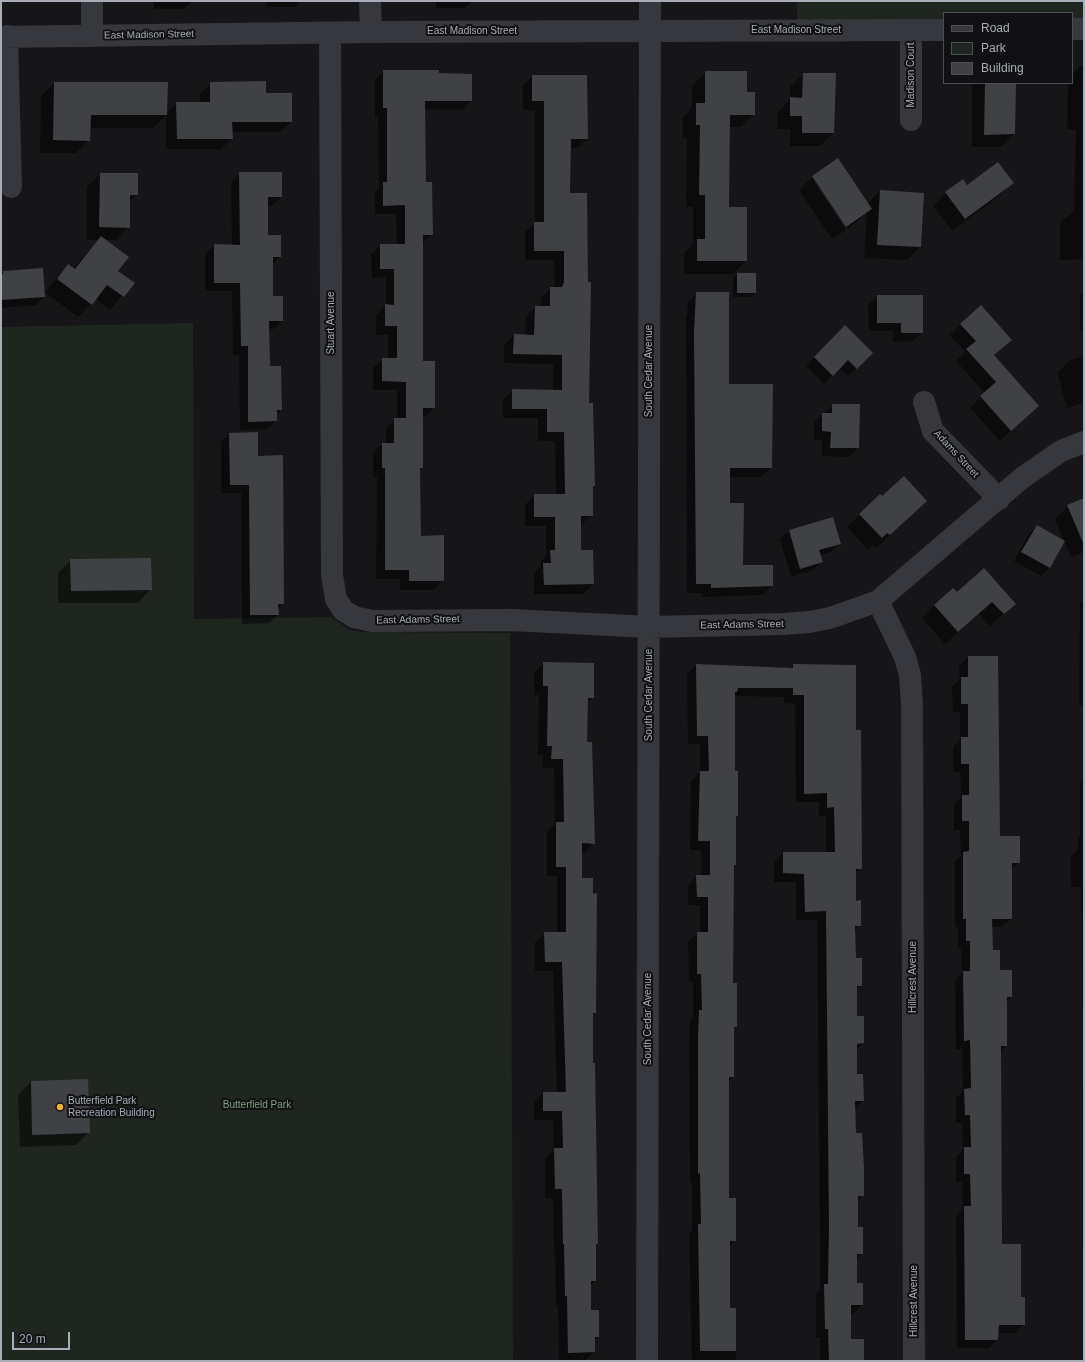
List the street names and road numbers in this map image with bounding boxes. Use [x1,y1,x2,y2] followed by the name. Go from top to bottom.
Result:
[751,24,841,36] street label: East Madison Street
[427,25,517,37] street label: East Madison Street
[104,28,194,42] street label: East Madison Street
[905,42,917,108] street label: Madison Court
[325,291,337,355] street label: Stuart Avenue
[643,325,655,417] street label: South Cedar Avenue
[931,428,981,480] street label: Adams Street
[376,613,460,627] street label: East Adams Street
[700,618,784,632] street label: East Adams Street
[643,649,655,741] street label: South Cedar Avenue
[907,941,919,1013] street label: Hillcrest Avenue
[642,973,654,1065] street label: South Cedar Avenue
[908,1265,920,1337] street label: Hillcrest Avenue

